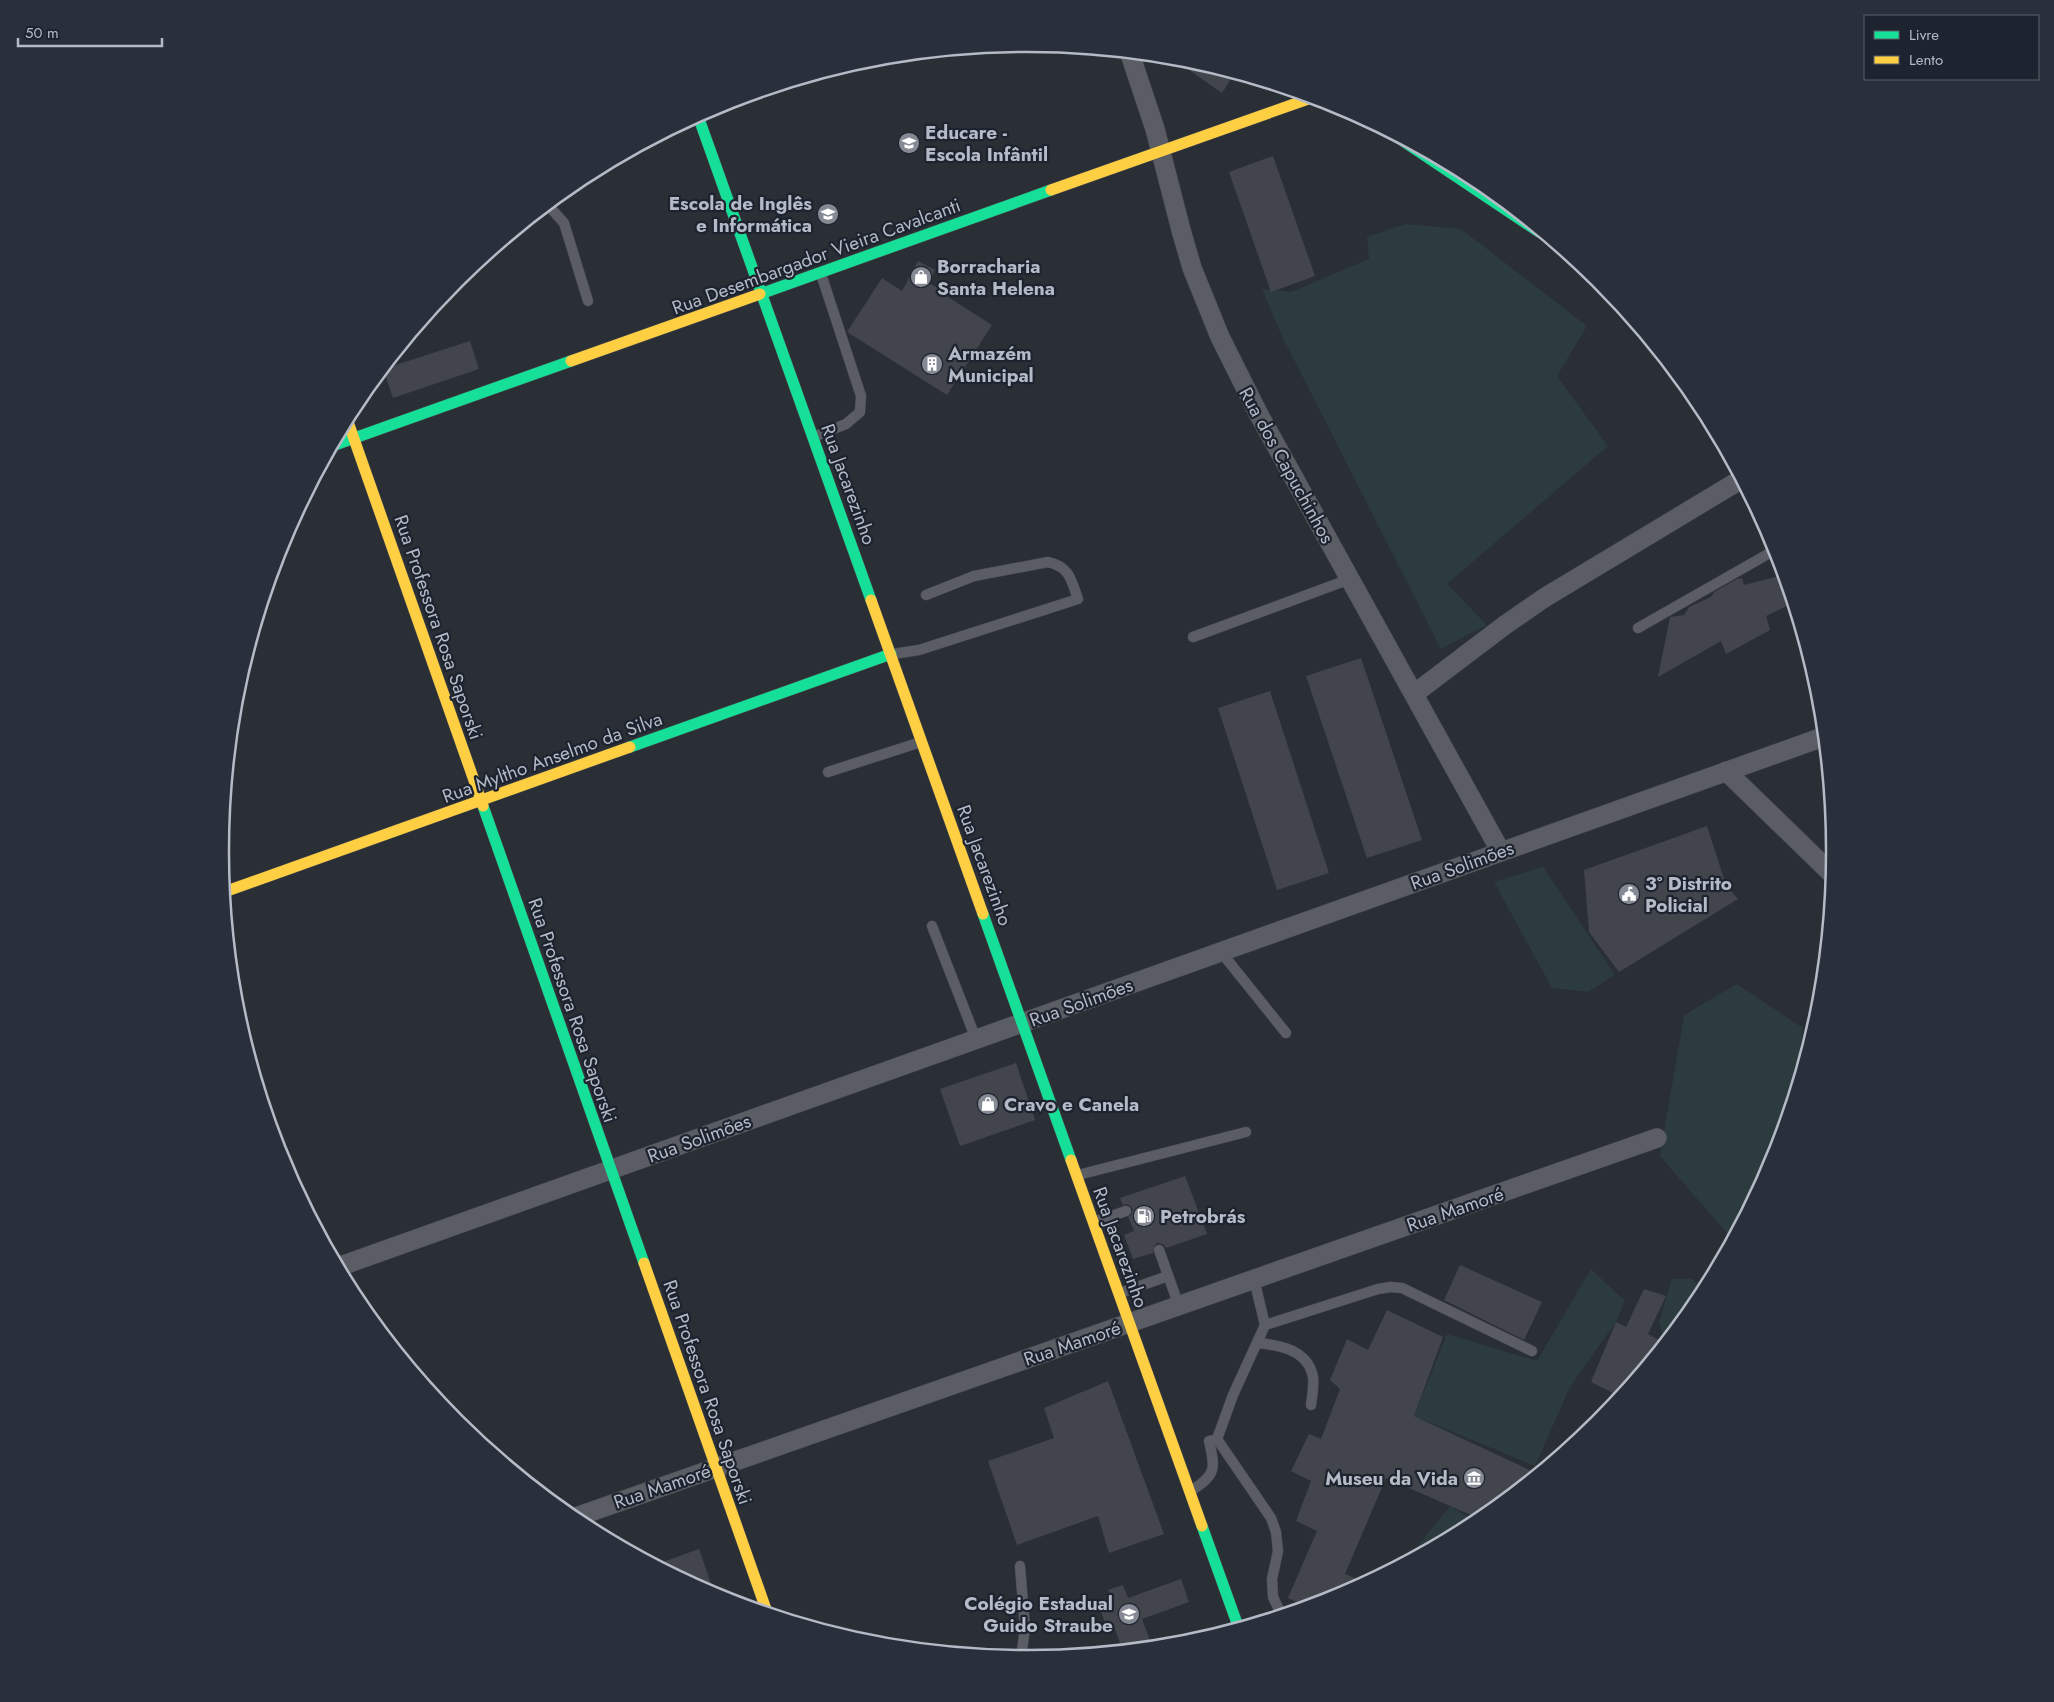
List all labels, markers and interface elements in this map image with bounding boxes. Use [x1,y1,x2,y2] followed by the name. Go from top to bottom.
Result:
[18,15,161,47] scale bar
[1864,15,2039,80] legend
[25,22,59,44] text: 50 m
[1909,24,1939,46] text: Livre
[1909,49,1943,71] text: Lento
[925,119,1048,168] place label: Educare - Escola Infântil
[897,131,921,155] school or university icon: Educare - Escola Infântil
[669,190,812,239] place label: Escola de Inglês e Informática
[668,192,964,321] street label: Rua Desembargador Vieira Cavalcanti
[816,202,840,226] school or university icon: Escola de Inglês e Informática
[937,253,1055,302] place label: Borracharia Santa Helena
[909,265,933,289] shop icon: Borracharia Santa Helena
[947,340,1034,389] place label: Armazém Municipal
[920,352,944,376] building icon: Armazém Municipal
[1232,382,1341,549] street label: Rua dos Capuchinhos
[814,420,883,549] street label: Rua Jacarezinho
[387,511,490,743] street label: Rua Professora Rosa Saporski
[438,705,666,810] street label: Rua Myltho Anselmo da Silva
[950,801,1019,930] street label: Rua Jacarezinho
[1407,834,1518,897] street label: Rua Solimões
[1645,870,1732,919] place label: 3º Distrito Policial
[1617,882,1641,906] public building icon: 3º Distrito Policial
[521,894,624,1126] street label: Rua Professora Rosa Saporski
[1026,971,1137,1034] street label: Rua Solimões
[1004,1091,1139,1118] place label: Cravo e Canela
[976,1092,1000,1116] shop icon: Cravo e Canela
[644,1107,755,1170] street label: Rua Solimões
[1403,1180,1508,1239] street label: Rua Mamoré
[1086,1183,1155,1312] street label: Rua Jacarezinho
[1160,1203,1246,1230] place label: Petrobrás
[1132,1204,1156,1228] fuel station icon: Petrobrás
[656,1276,759,1508] street label: Rua Professora Rosa Saporski
[1020,1314,1125,1373] street label: Rua Mamoré
[610,1457,715,1516] street label: Rua Mamoré
[1325,1465,1458,1492] place label: Museu da Vida
[1462,1466,1486,1490] museum icon: Museu da Vida
[964,1590,1113,1639] place label: Colégio Estadual Guido Straube
[1117,1602,1141,1626] school or university icon: Colégio Estadual Guido Straube

